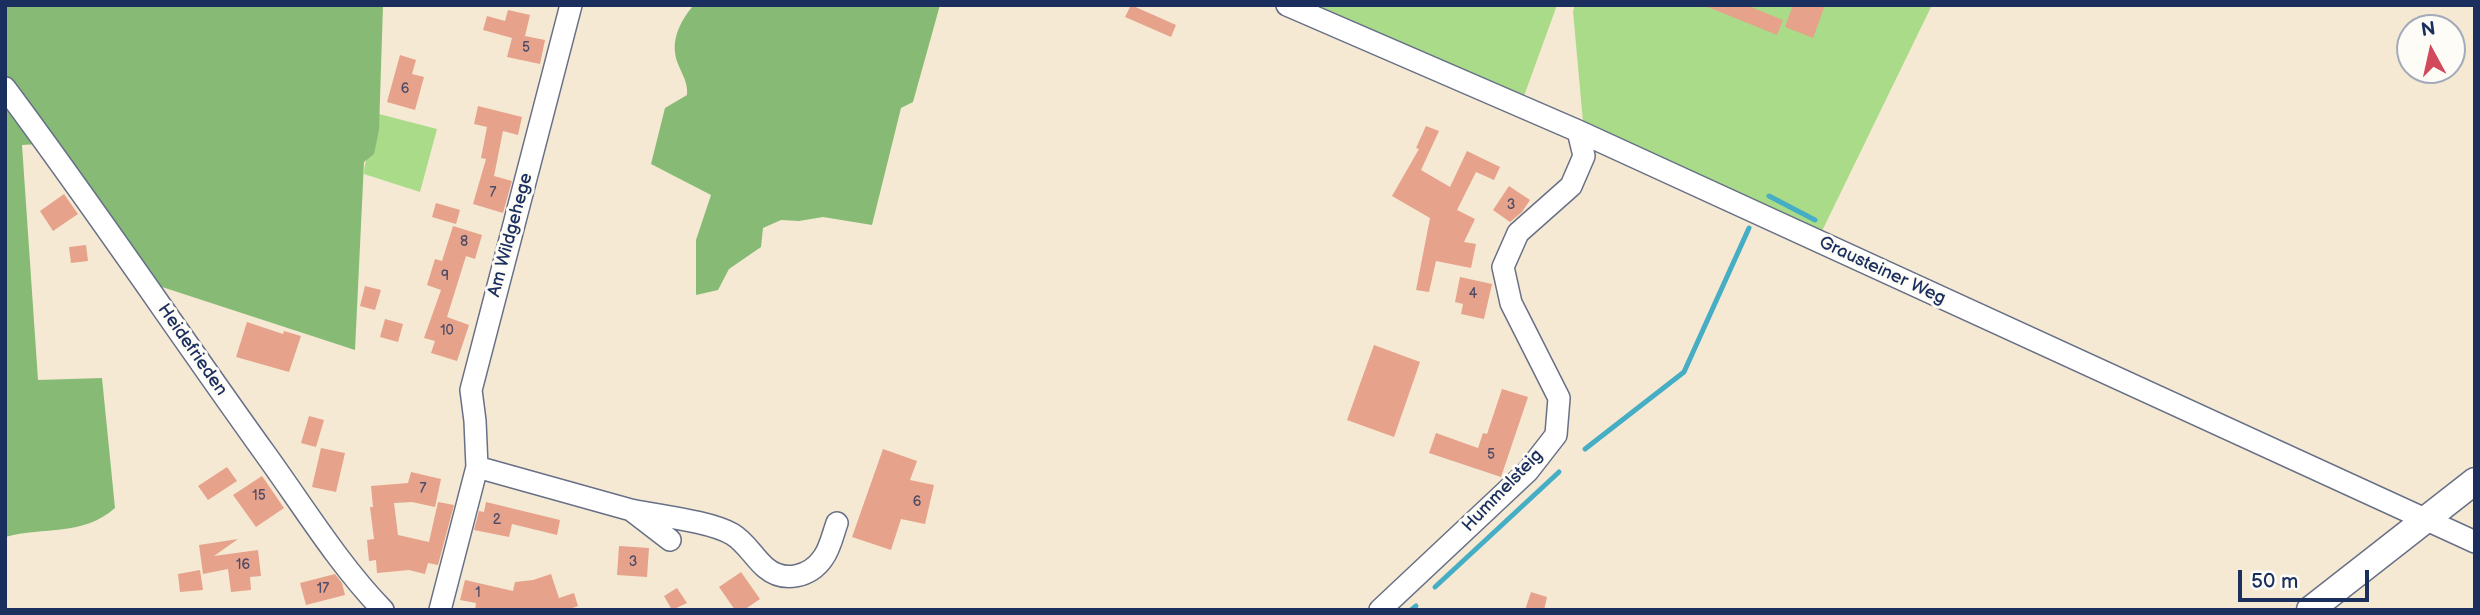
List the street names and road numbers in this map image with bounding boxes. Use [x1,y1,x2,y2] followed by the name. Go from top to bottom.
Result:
[484,171,538,299] street label: Am Wildgehege
[1815,232,1949,310] street label: Grausteiner Weg
[152,300,232,400] street label: Heidefrieden
[1458,445,1548,537] street label: Hummelsteig

